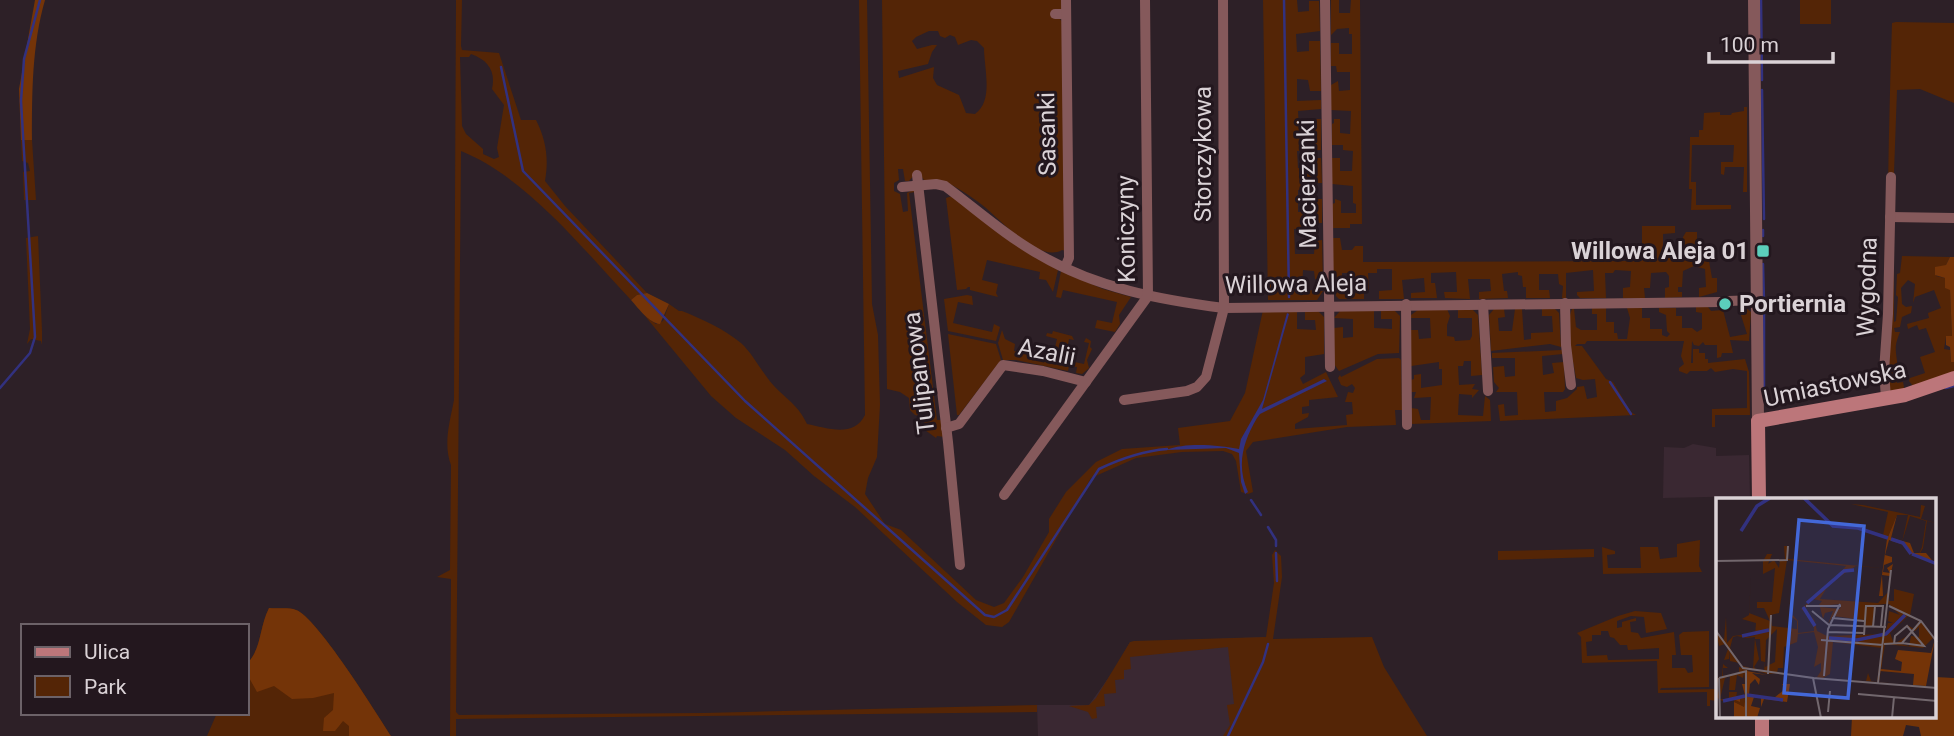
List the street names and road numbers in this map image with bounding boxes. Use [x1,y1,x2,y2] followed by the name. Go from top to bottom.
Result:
[1189,86,1217,222] street label: Storczykowa
[1032,92,1062,176] street label: Sasanki
[1292,119,1322,249] street label: Macierzanki
[1111,174,1141,283] street label: Koniczyny
[1851,237,1883,337] street label: Wygodna
[1224,269,1368,299] street label: Willowa Aleja
[898,310,940,436] street label: Tulipanowa
[1016,333,1078,371] street label: Azalii
[1761,355,1909,413] street label: Umiastowska

